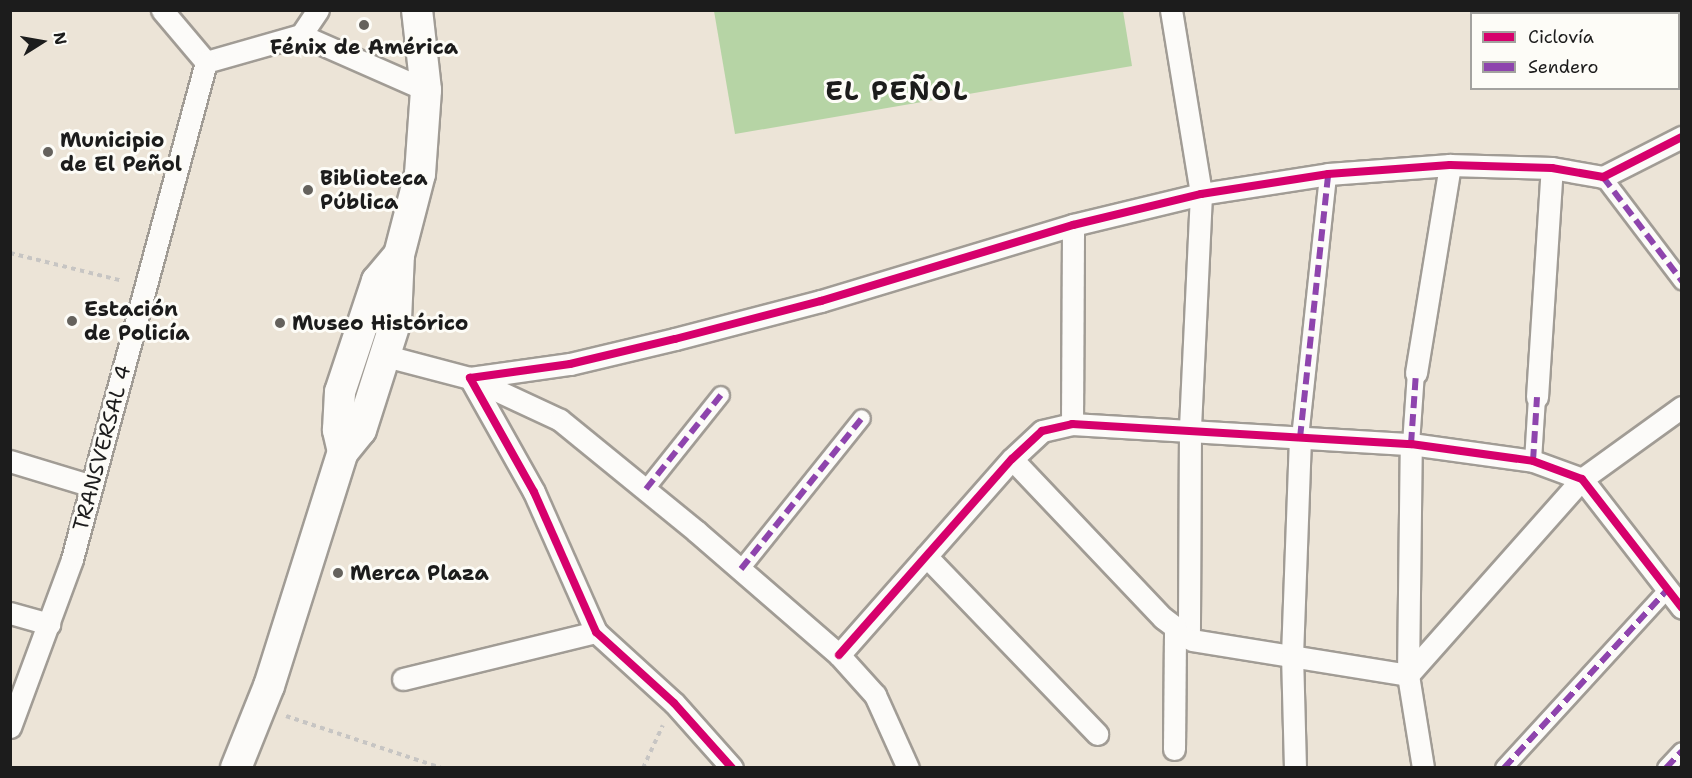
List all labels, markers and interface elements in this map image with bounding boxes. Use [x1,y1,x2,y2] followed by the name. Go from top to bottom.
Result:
[12,12,72,72] north arrow
[1470,12,1680,90] legend
[357,18,371,32] marker: Fénix de América
[1528,25,1594,49] text: Ciclovía
[49,30,72,47] text: N
[270,34,458,60] place label: Fénix de América
[1528,55,1598,79] text: Sendero
[825,75,969,107] district label: EL PEÑOL
[60,127,182,177] place label: Municipio de El Peñol
[41,145,55,159] marker: Municipio de El Peñol
[320,165,428,215] place label: Biblioteca Pública
[301,183,315,197] marker: Biblioteca Pública
[84,296,190,346] place label: Estación de Policía
[292,310,469,336] place label: Museo Histórico
[65,314,79,328] marker: Estación de Policía
[273,316,287,330] marker: Museo Histórico
[68,362,136,534] street label: TRANSVERSAL 4
[350,560,489,586] place label: Merca Plaza
[331,566,345,580] marker: Merca Plaza

